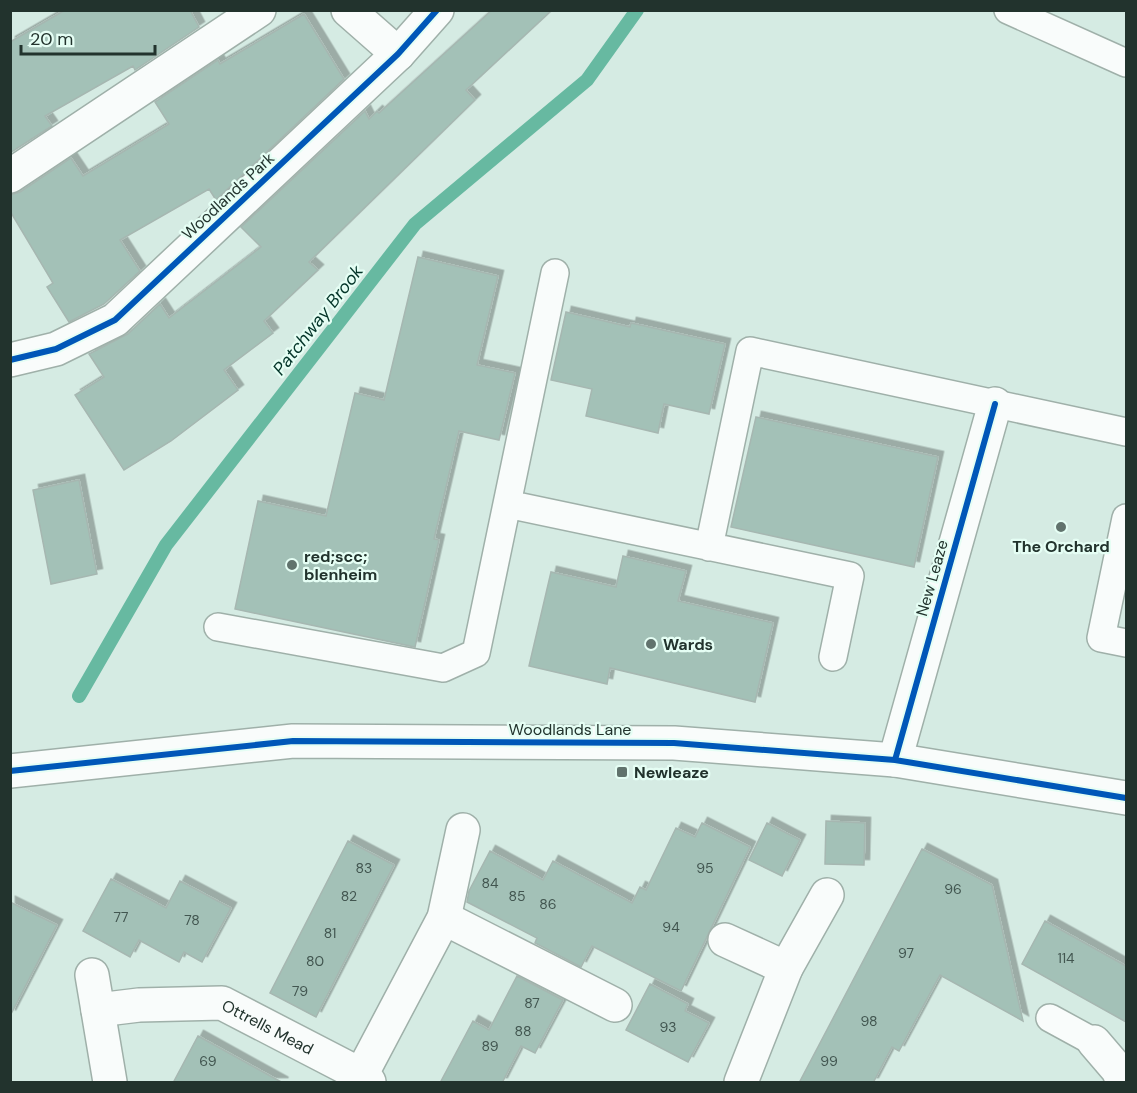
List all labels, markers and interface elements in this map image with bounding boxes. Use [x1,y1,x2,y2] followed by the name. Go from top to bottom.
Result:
[21,18,154,56] scale bar
[30,27,73,51] text: 20 m
[177,148,279,244] street label: Woodlands Park
[267,259,369,380] water label: Patchway Brook
[1054,520,1068,534] marker: The Orchard
[1012,536,1110,557] place label: The Orchard
[911,537,953,619] street label: New Leaze
[304,546,377,585] place label: red;scc; blenheim
[285,558,299,572] marker: red;scc; blenheim
[663,634,713,655] place label: Wards
[644,637,658,651] marker: Wards
[509,719,631,740] street label: Woodlands Lane
[634,762,709,783] place label: Newleaze
[615,765,629,779] marker: Newleaze
[356,859,372,877] house number: 83
[696,859,714,877] house number: 95
[481,874,499,892] house number: 84
[944,880,962,898] house number: 96
[341,887,357,905] house number: 82
[508,887,526,905] house number: 85
[539,895,557,913] house number: 86
[114,908,128,926] house number: 77
[184,911,200,929] house number: 78
[662,918,680,936] house number: 94
[324,924,336,942] house number: 81
[898,944,914,962] house number: 97
[1057,949,1075,967] house number: 114
[306,952,324,970] house number: 80
[292,982,308,1000] house number: 79
[218,994,317,1059] street label: Ottrells Mead
[524,994,540,1012] house number: 87
[860,1012,878,1030] house number: 98
[660,1018,676,1036] house number: 93
[514,1022,532,1040] house number: 88
[482,1037,499,1055] house number: 89
[199,1052,217,1070] house number: 69
[820,1052,838,1070] house number: 99

